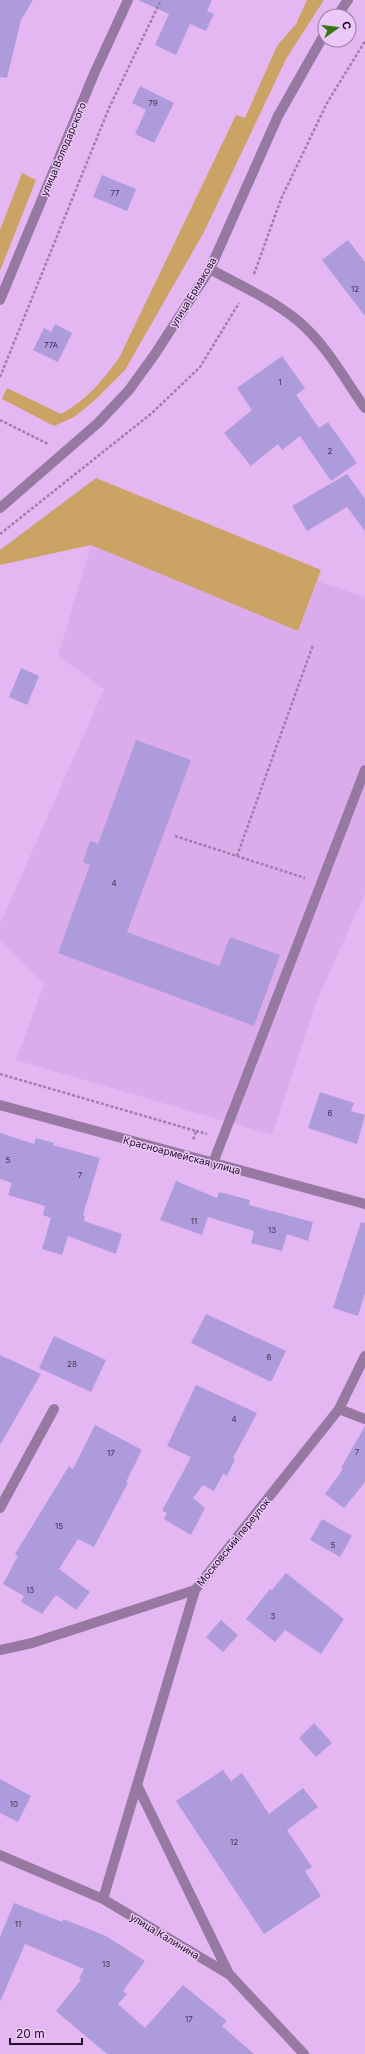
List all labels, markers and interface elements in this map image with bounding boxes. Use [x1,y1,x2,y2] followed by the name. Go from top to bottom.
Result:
[317,8,357,48] north arrow
[339,20,354,31] text: С
[148,98,158,108] house number: 79
[38,100,88,198] street label: улица Володарского
[110,188,120,198] house number: 77
[167,255,219,329] street label: улица Ермакова
[351,284,359,294] house number: 12
[44,340,58,350] house number: 77А
[278,377,282,387] house number: 1
[328,446,333,456] house number: 2
[111,878,117,888] house number: 4
[328,1108,333,1118] house number: 6
[122,1134,242,1176] street label: Красноармейская улица
[6,1155,11,1165] house number: 5
[78,1170,83,1180] house number: 7
[191,1216,197,1226] house number: 11
[268,1225,276,1235] house number: 13
[267,1352,272,1362] house number: 6
[67,1359,77,1369] house number: 28
[231,1414,237,1424] house number: 4
[355,1447,360,1457] house number: 7
[107,1448,115,1458] house number: 17
[194,1495,272,1588] street label: Московский переулок
[55,1521,63,1531] house number: 15
[331,1540,336,1550] house number: 5
[26,1585,34,1595] house number: 13
[271,1611,276,1621] house number: 3
[10,1799,18,1809] house number: 10
[230,1837,238,1847] house number: 12
[128,1911,202,1961] street label: улица Калинина
[15,1919,21,1929] house number: 11
[102,1959,110,1969] house number: 13
[185,2014,193,2024] house number: 17
[10,2020,82,2046] scale bar
[16,2026,45,2041] text: 20 m

